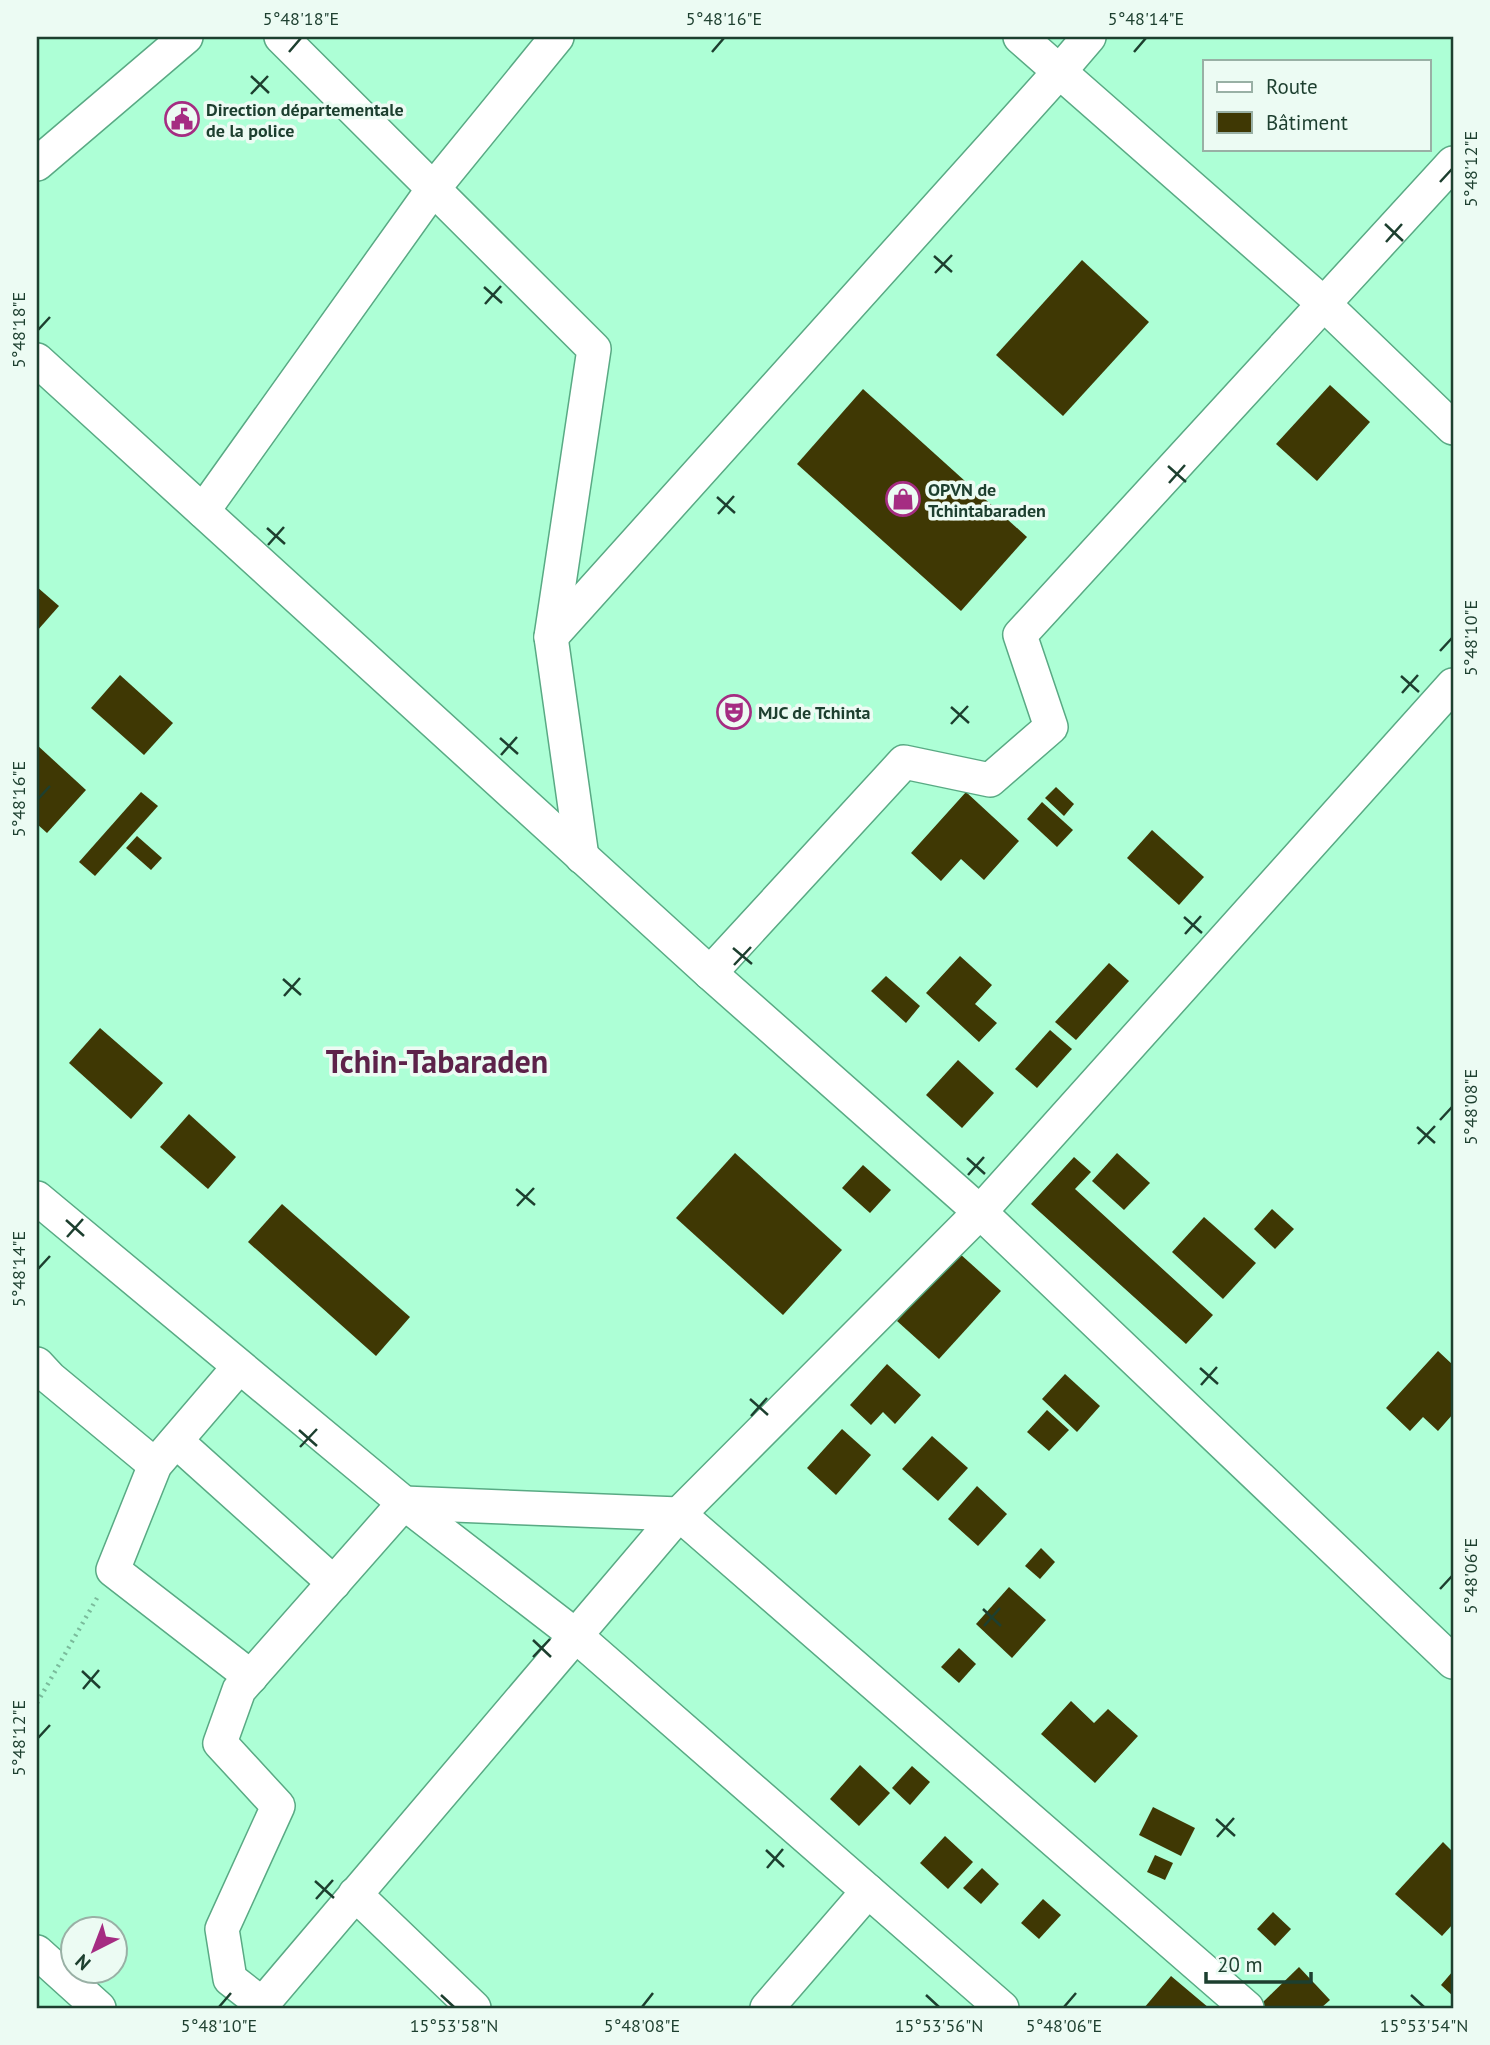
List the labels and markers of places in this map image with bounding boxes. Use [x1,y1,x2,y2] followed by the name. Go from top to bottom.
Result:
[206,98,404,142] place label: Direction départementale de la police
[163,100,201,138] public building icon: Direction départementale de la police
[928,478,1046,522] place label: OPVN de Tchintabaraden
[884,480,922,518] shop icon: OPVN de Tchintabaraden
[715,693,753,731] theatre icon: MJC de Tchinta
[758,701,871,724] place label: MJC de Tchinta

